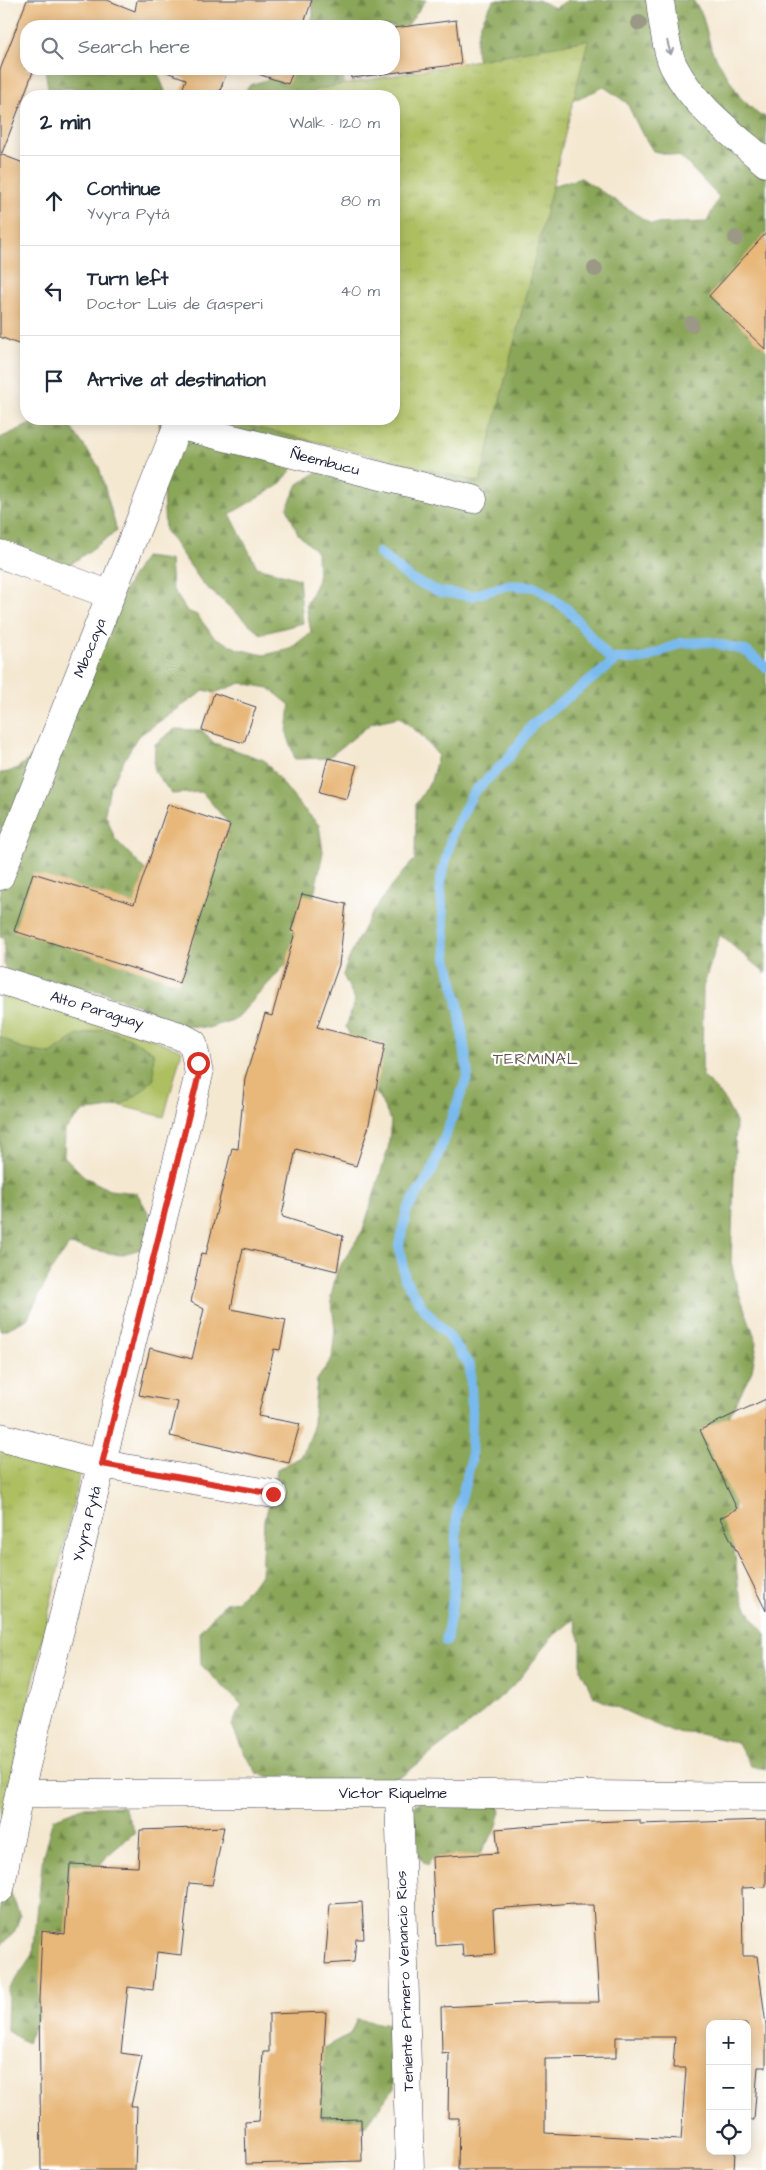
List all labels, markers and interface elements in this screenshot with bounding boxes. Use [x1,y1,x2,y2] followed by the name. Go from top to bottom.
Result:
[20,20,400,75] search box
[38,34,66,62] icon: search
[78,34,190,61] text: Search here
[665,39,674,55] one-way arrow
[40,108,90,137] text: 2 min
[289,112,380,134] text: Walk · 120 m
[87,176,161,203] text: Continue
[40,187,68,215] icon: ahead
[341,190,380,212] text: 80 m
[87,203,170,225] text: Yvyra Pytá
[87,266,168,293] text: Turn left
[40,277,68,305] icon: left
[340,280,380,302] text: 40 m
[87,293,263,315] text: Doctor Luis de Gasperi
[40,367,68,395] icon: arrive
[87,367,266,394] text: Arrive at destination
[288,443,362,481] street label: Ñeembucu
[69,615,112,681] street label: Mbocaya
[47,986,146,1035] street label: Alto Paraguay
[493,1048,579,1070] district label: TERMINAL
[187,1052,210,1075] route start
[262,1483,285,1506] route end
[67,1484,108,1564] street label: Yvyra Pytá
[339,1783,447,1804] street label: Victor Riquelme
[391,1870,419,2092] street label: Teniente Primero Venancio Rios
[706,2020,751,2155] map controls
[706,2020,751,2065] button: +
[706,2065,751,2110] button: −
[706,2110,751,2155] button: locate

